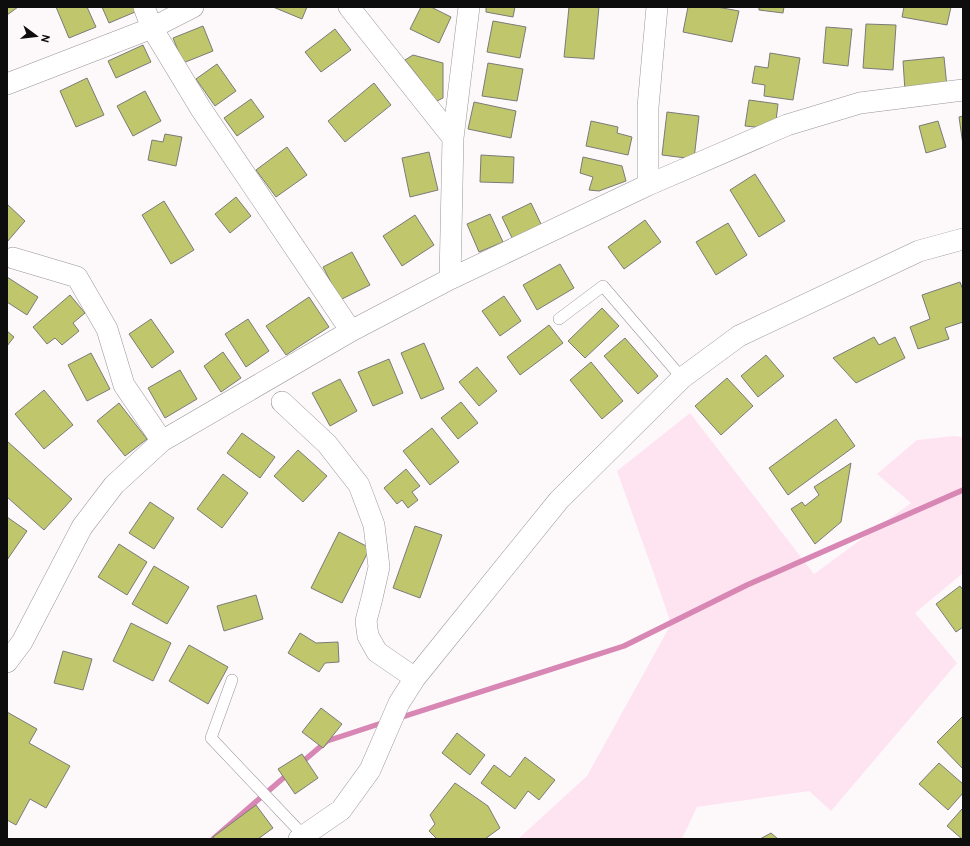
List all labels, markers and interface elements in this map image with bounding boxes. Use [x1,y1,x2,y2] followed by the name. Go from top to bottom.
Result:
[16,16,56,56] north arrow
[37,33,52,44] text: N

